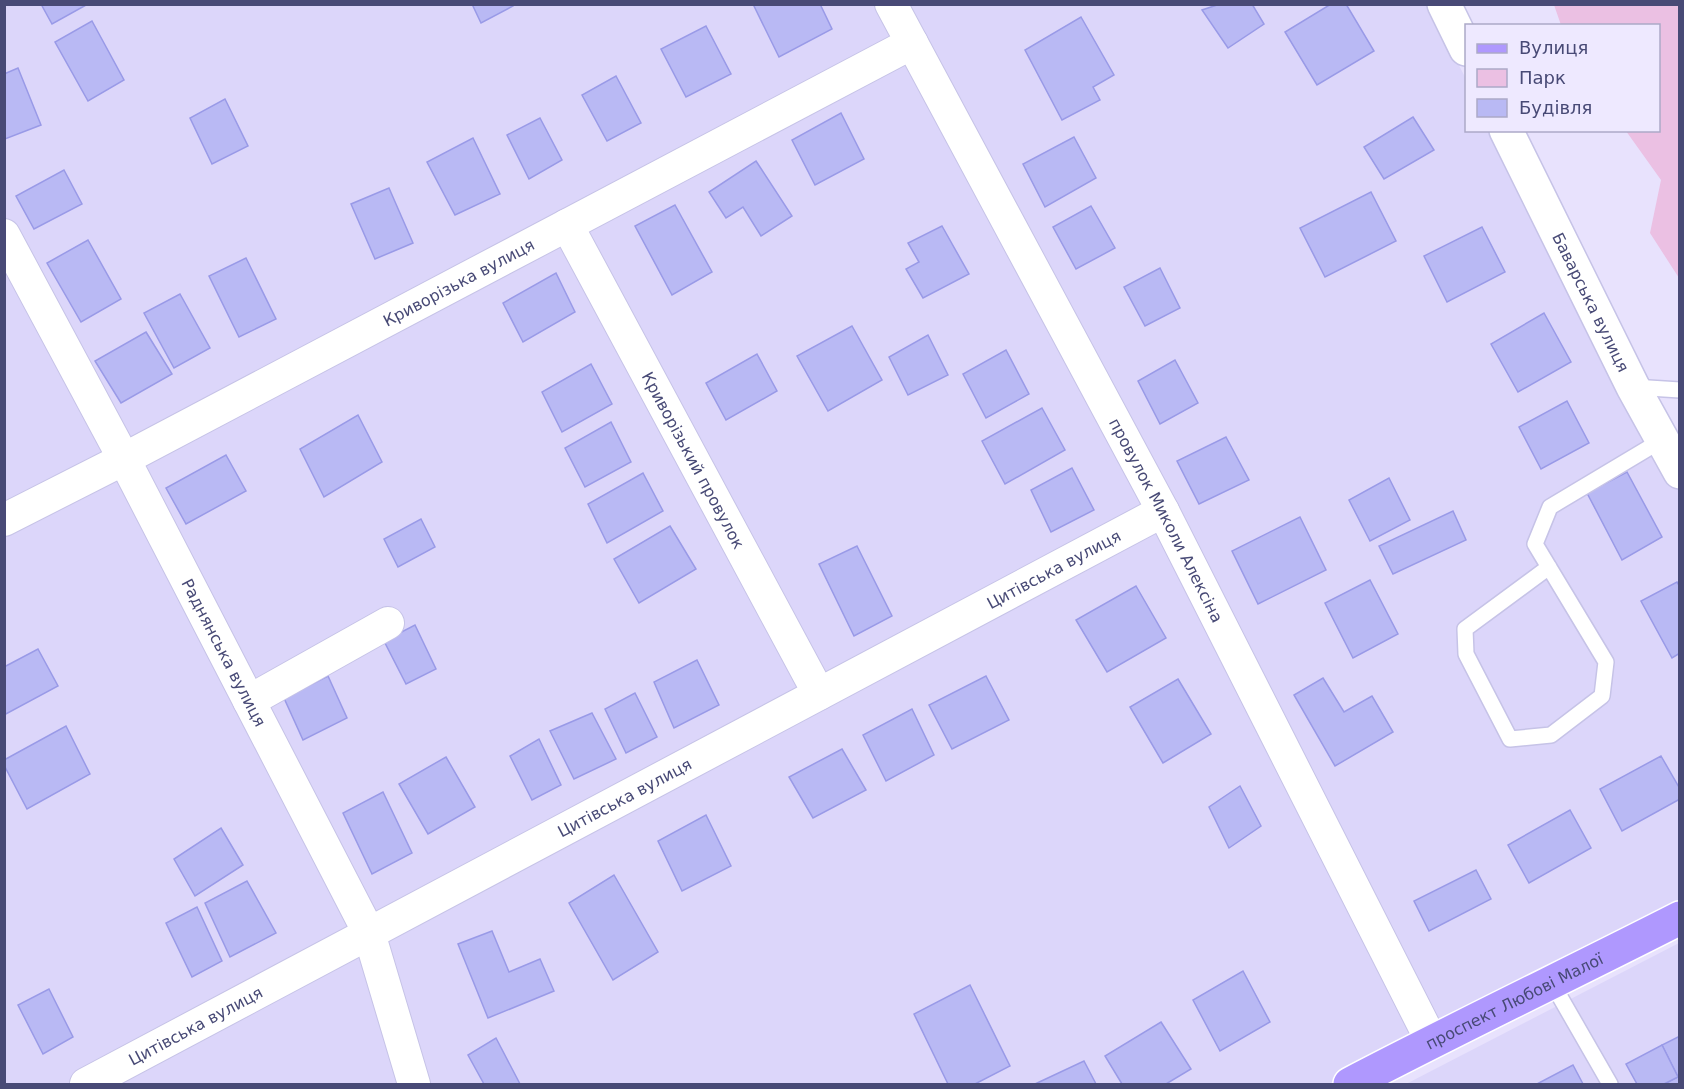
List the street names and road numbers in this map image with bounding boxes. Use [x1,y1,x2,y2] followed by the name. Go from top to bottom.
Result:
[1549,229,1633,375] street label: Баварська вулиця
[380,235,537,330] street label: Криворізька вулиця
[638,368,749,552] street label: Криворізький провулок
[1105,415,1227,625] street label: провулок Миколи Алексіна
[983,526,1124,613] street label: Цитівська вулиця
[178,575,270,730] street label: Раднянська вулиця
[554,754,695,841] street label: Цитівська вулиця
[1422,949,1607,1053] street label: проспект Любові Малої
[125,982,266,1069] street label: Цитівська вулиця

